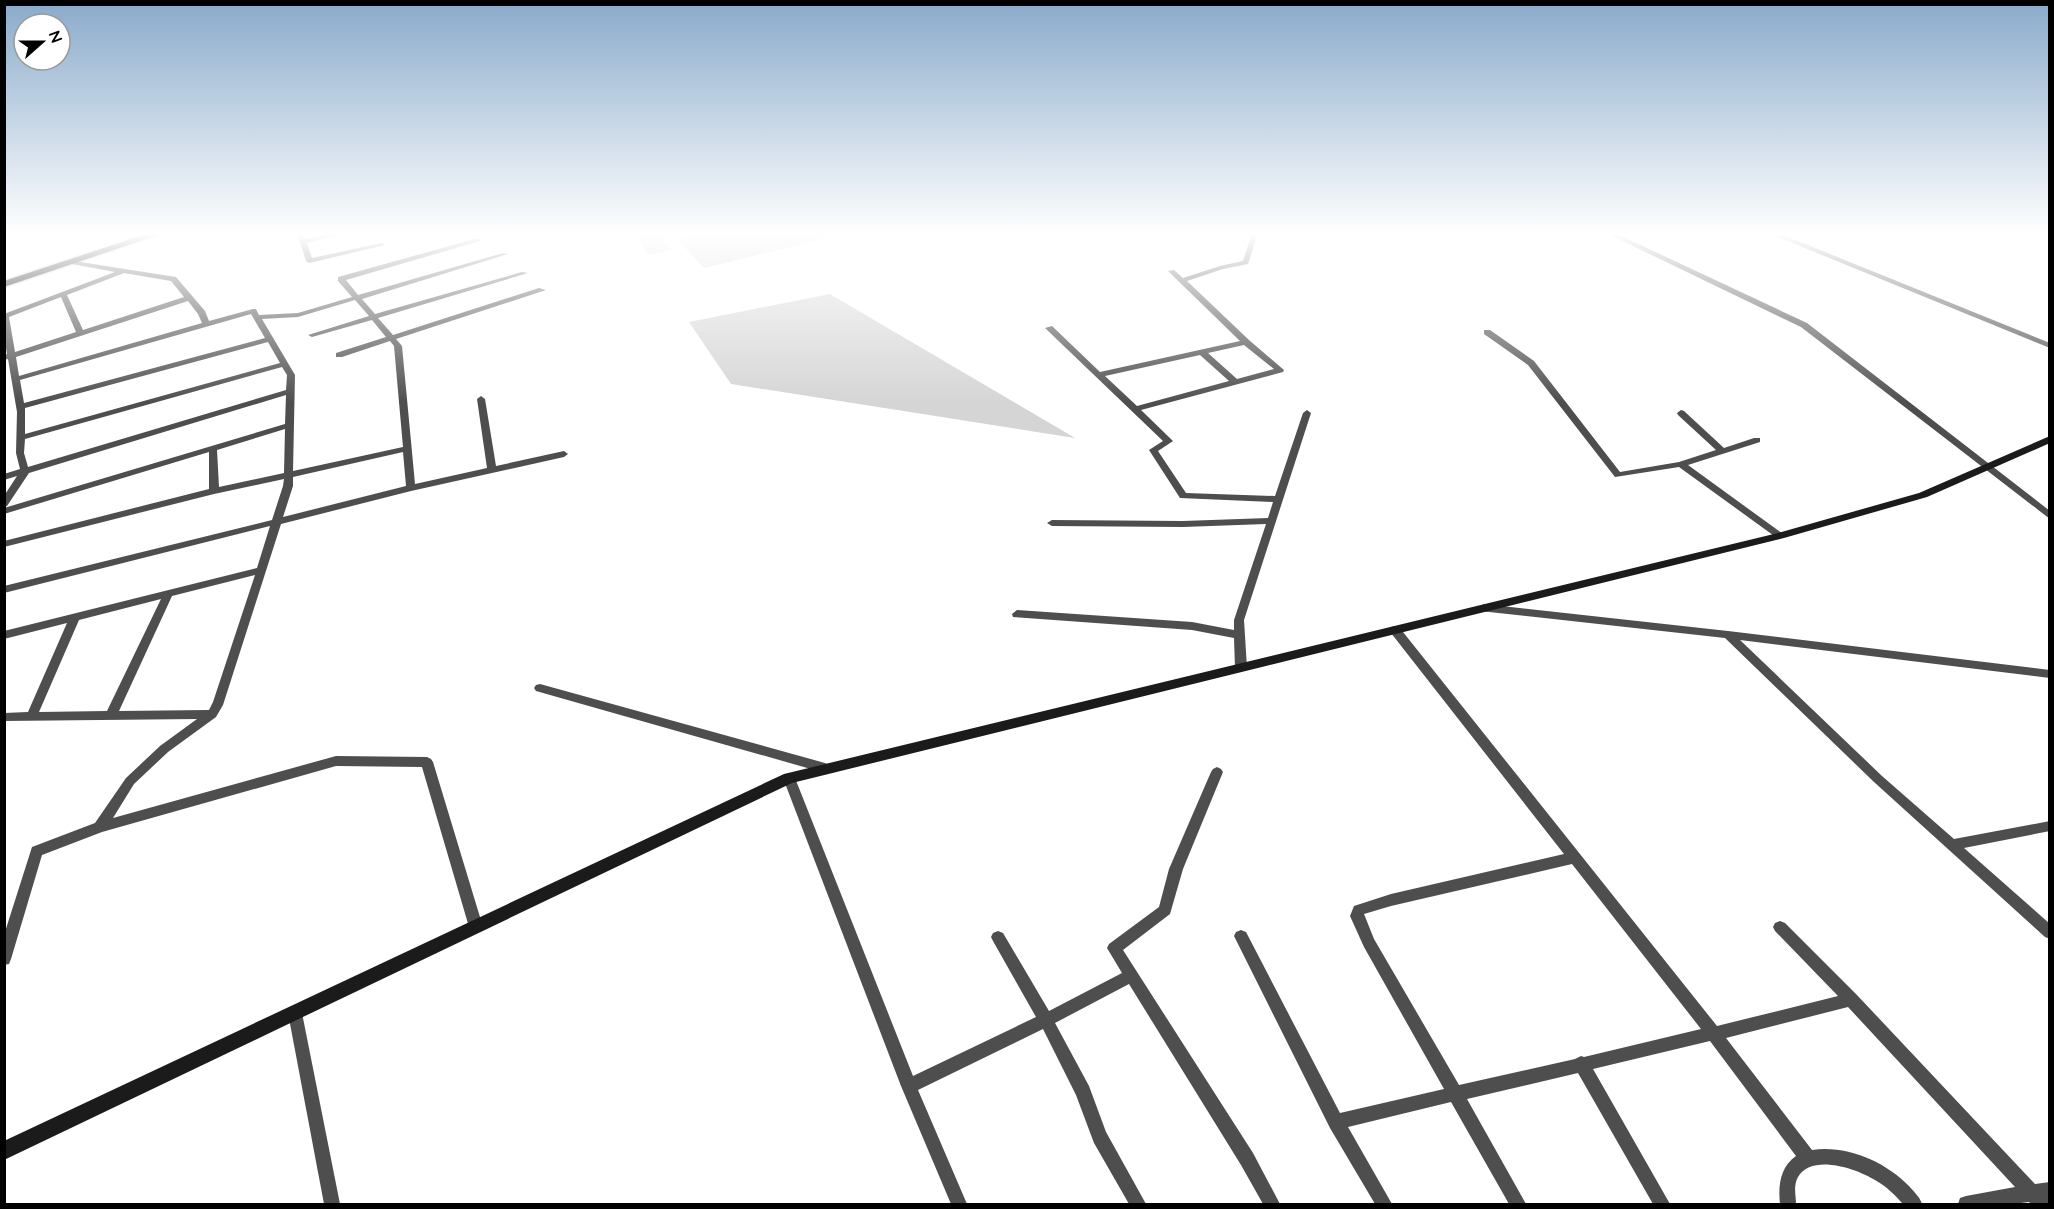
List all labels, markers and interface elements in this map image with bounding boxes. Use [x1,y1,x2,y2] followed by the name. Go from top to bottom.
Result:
[12,12,72,72] north arrow
[45,28,67,46] text: N

